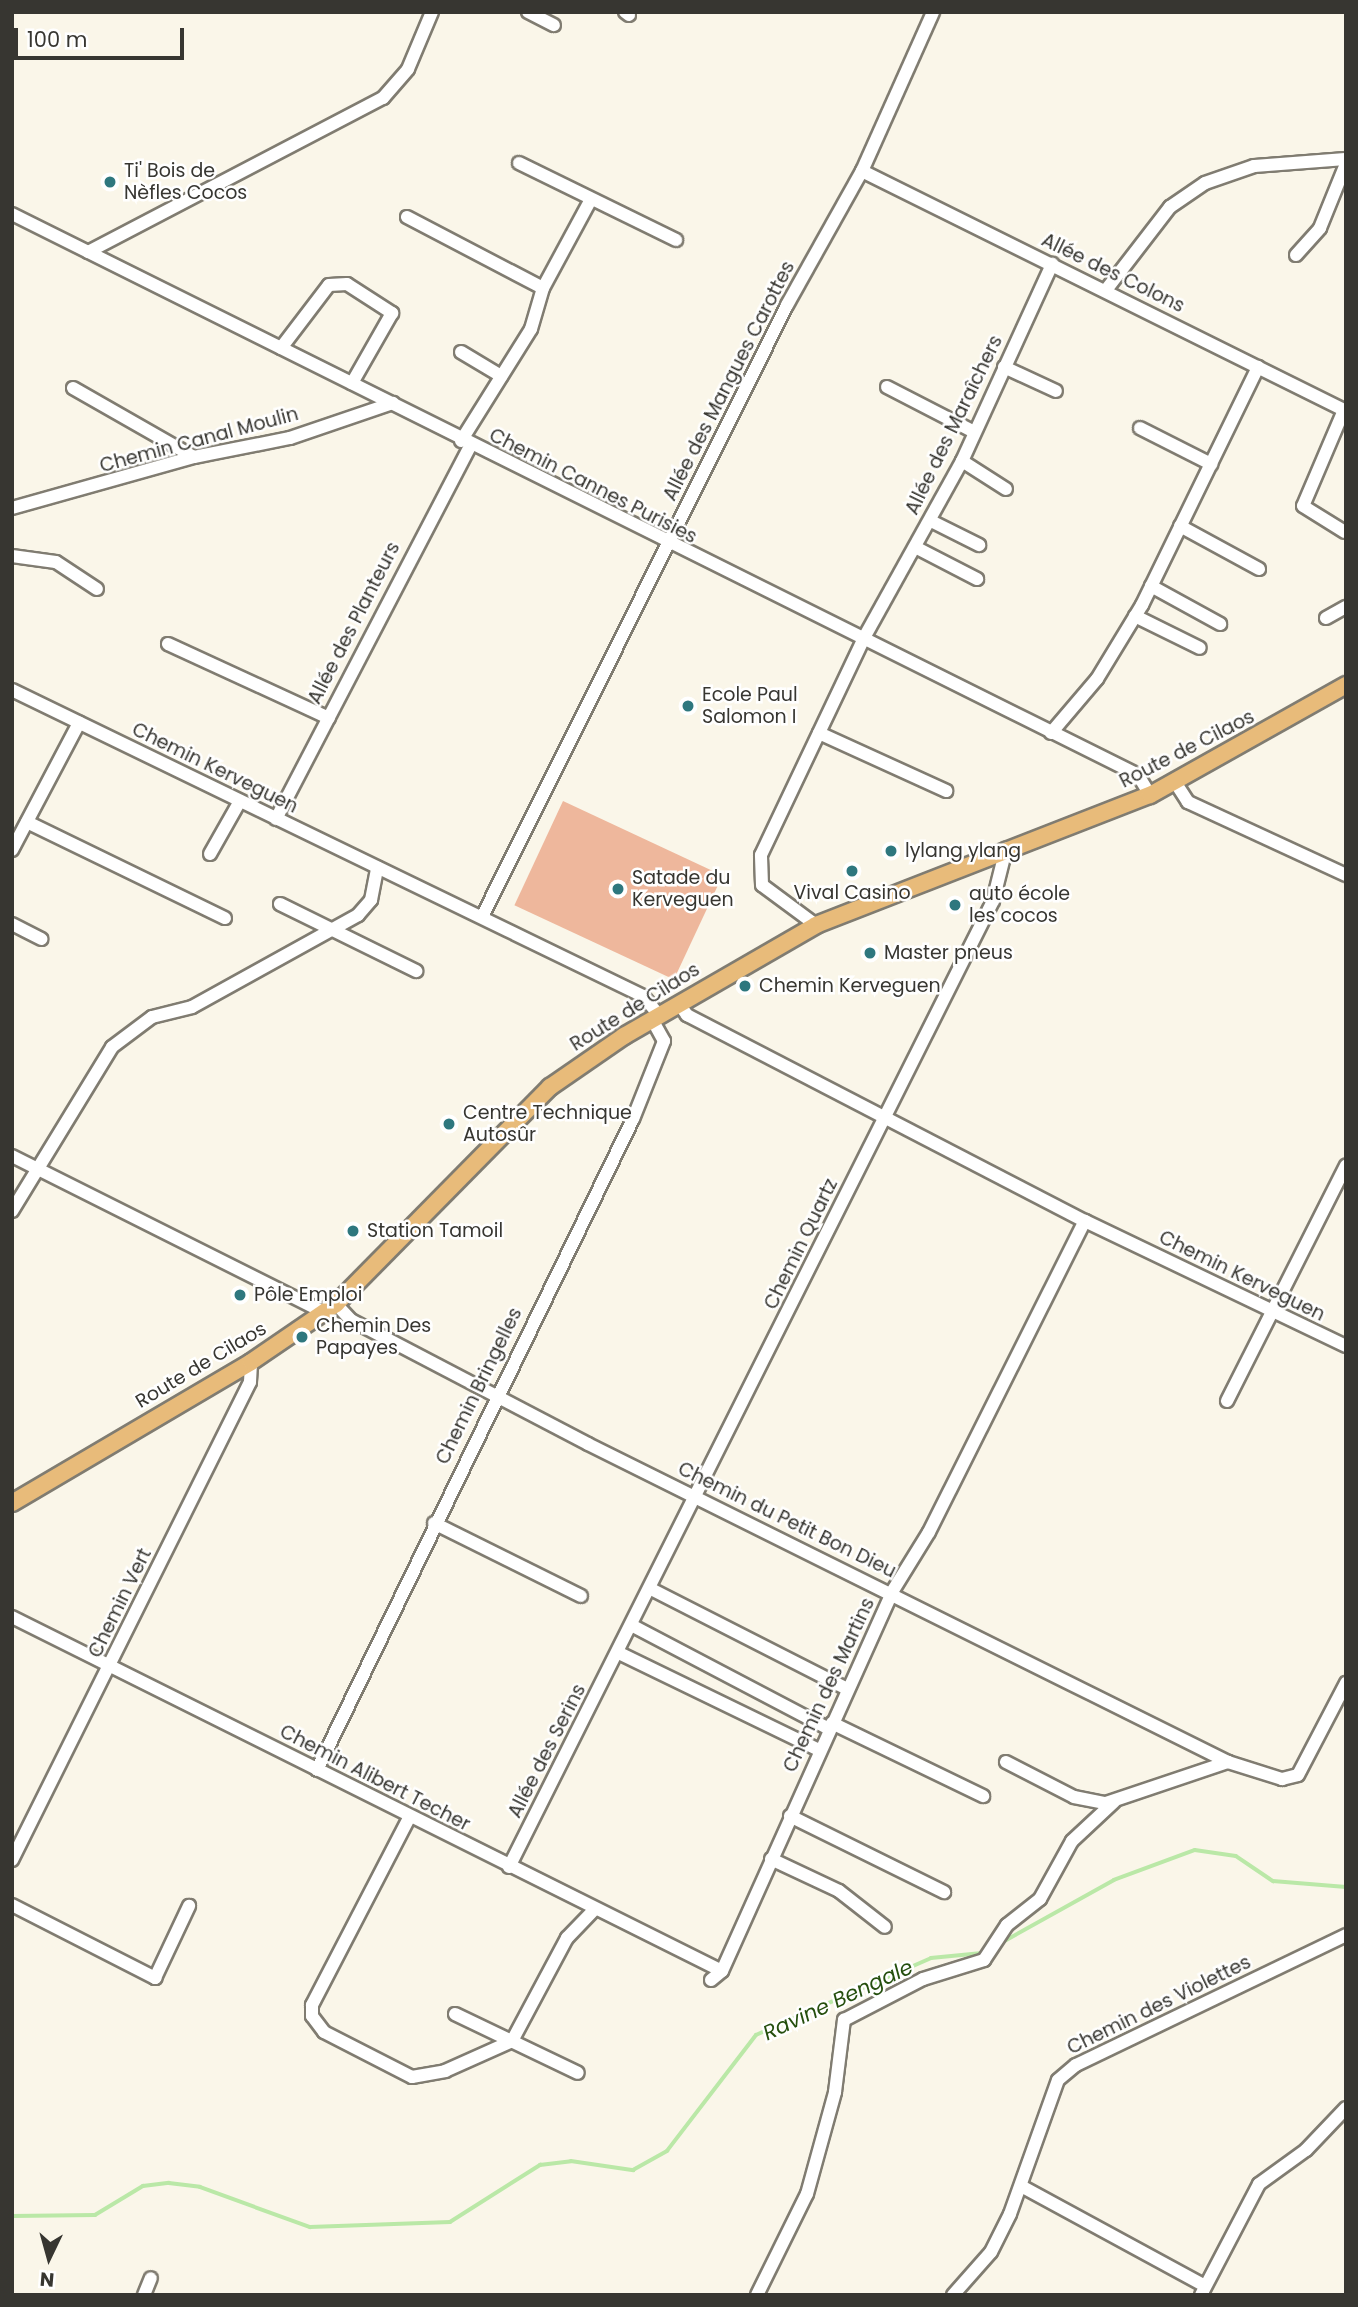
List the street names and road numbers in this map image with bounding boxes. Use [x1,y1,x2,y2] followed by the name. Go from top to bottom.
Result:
[1038,229,1188,317] street label: Allée des Colons
[659,257,799,505] street label: Allée des Mangues Carottes
[901,332,1007,518] street label: Allée des Maraîchers
[97,403,301,477] street label: Chemin Canal Moulin
[485,424,701,548] street label: Chemin Cannes Purisies
[303,538,405,708] street label: Allée des Planteurs
[1116,705,1258,793] street label: Route de Cilaos
[128,718,302,818] street label: Chemin Kerveguen
[566,958,704,1056] street label: Route de Cilaos
[759,1175,843,1313] street label: Chemin Quartz
[1155,1226,1329,1326] street label: Chemin Kerveguen
[431,1304,527,1468] street label: Chemin Bringelles
[132,1317,270,1413] street label: Route de Cilaos
[674,1457,900,1583] street label: Chemin du Petit Bon Dieu
[84,1545,156,1661] street label: Chemin Vert
[779,1594,879,1776] street label: Chemin des Martins
[503,1680,591,1822] street label: Allée des Serins
[276,1720,474,1836] street label: Chemin Alibert Techer
[1064,1951,1254,2059] street label: Chemin des Violettes

